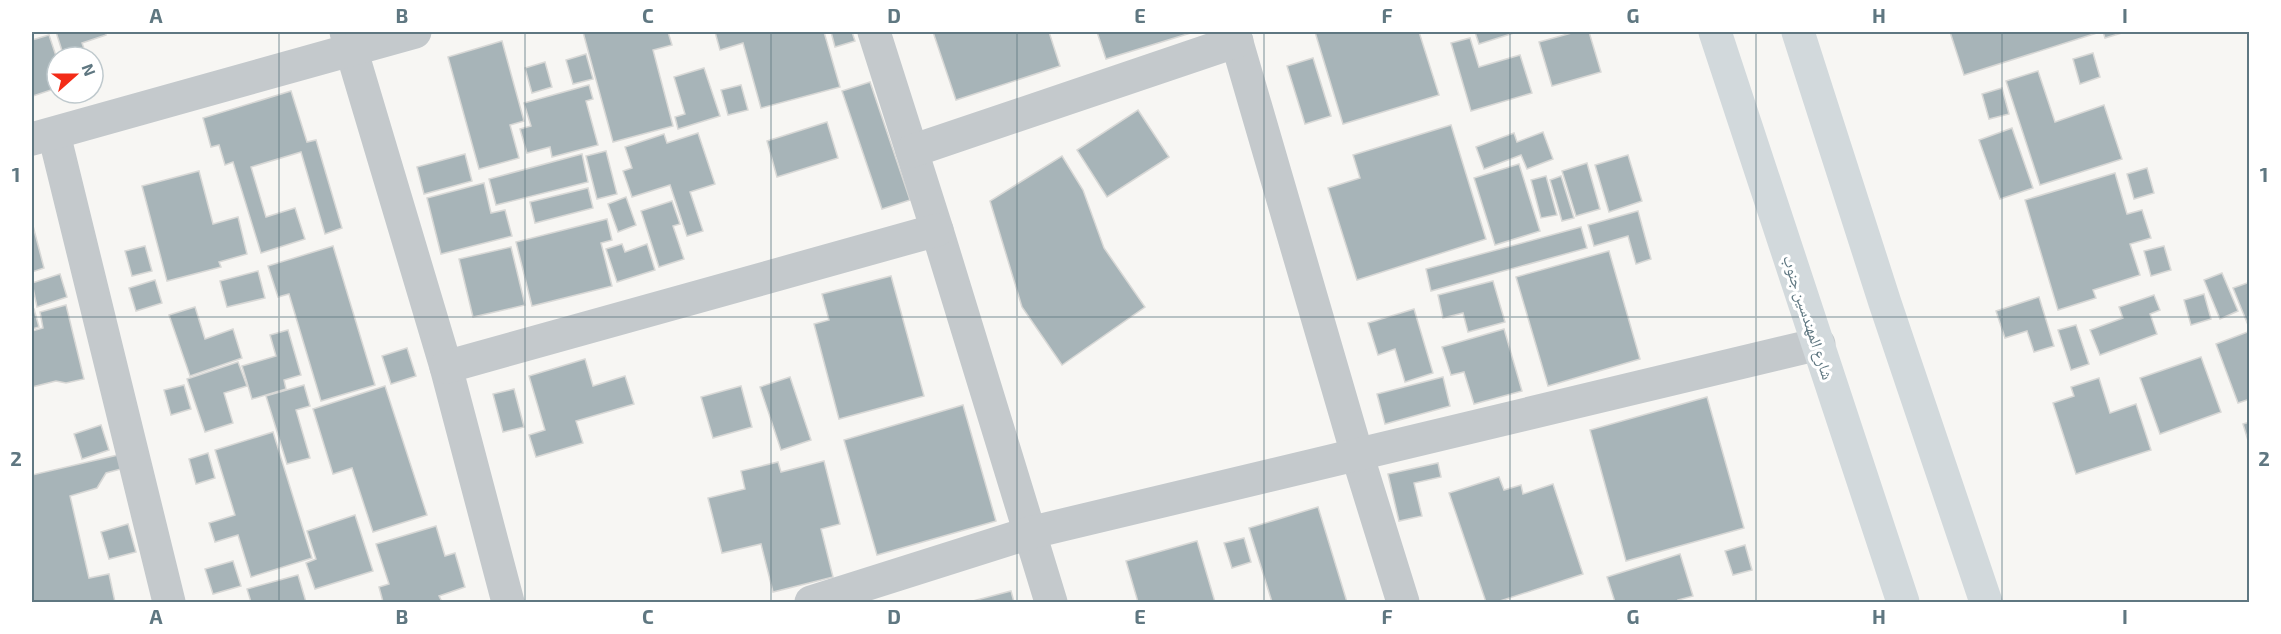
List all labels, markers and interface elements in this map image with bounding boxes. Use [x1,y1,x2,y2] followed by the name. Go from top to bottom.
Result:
[149,3,163,27] text: A
[396,3,408,27] text: B
[642,3,654,27] text: C
[887,3,901,27] text: D
[1134,3,1146,27] text: E
[1381,3,1393,27] text: F
[1627,3,1639,27] text: G
[1872,3,1886,27] text: H
[2122,3,2128,27] text: I
[45,45,105,105] north arrow
[79,61,100,78] text: N
[12,162,20,186] text: 1
[2260,162,2268,186] text: 1
[1778,252,1838,382] street label: شارع المهندسين جنوب
[10,446,22,470] text: 2
[2258,446,2270,470] text: 2
[149,604,163,628] text: A
[396,604,408,628] text: B
[642,604,654,628] text: C
[887,604,901,628] text: D
[1134,604,1146,628] text: E
[1381,604,1393,628] text: F
[1627,604,1639,628] text: G
[1872,604,1886,628] text: H
[2122,604,2128,628] text: I

